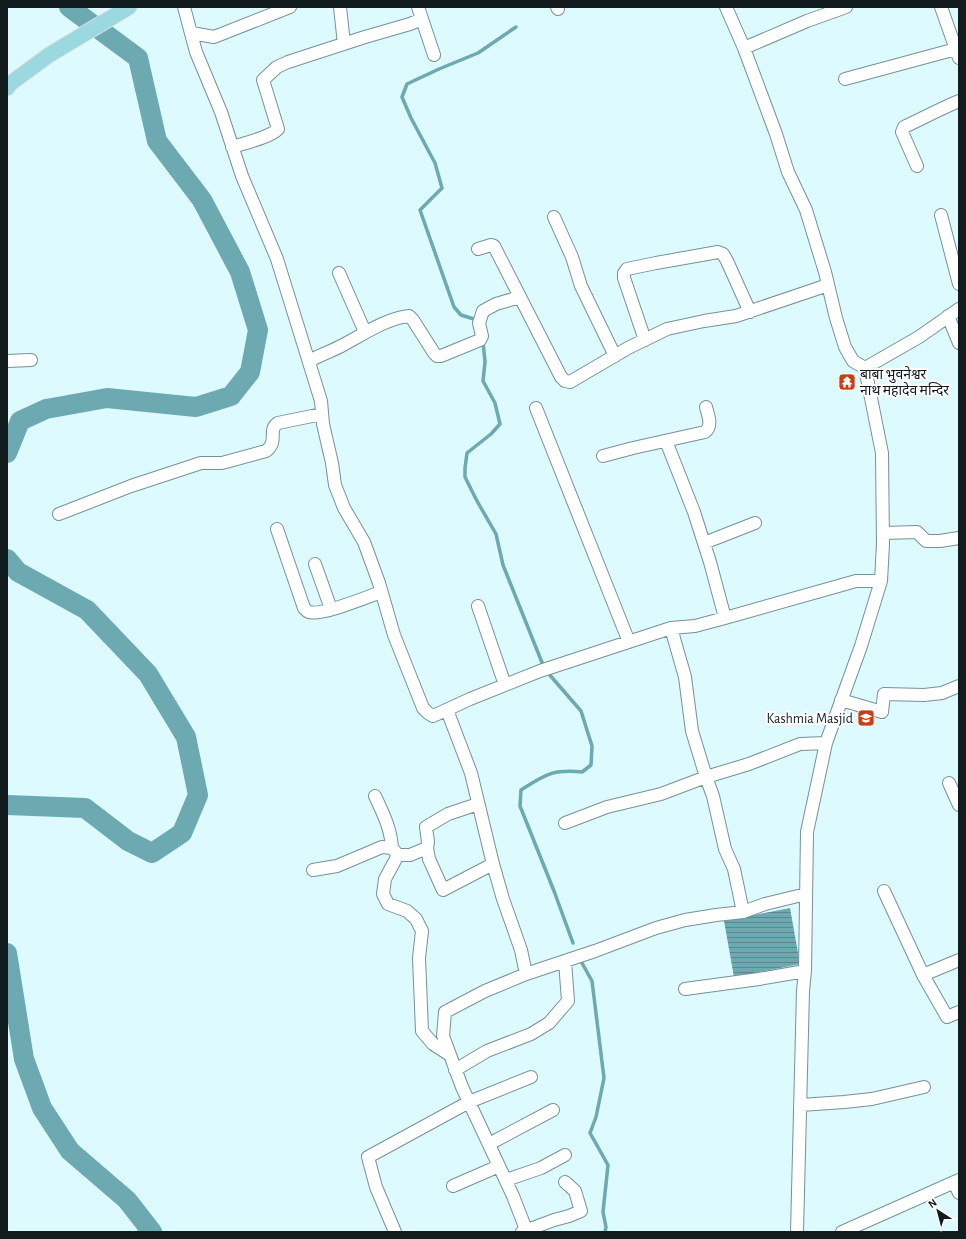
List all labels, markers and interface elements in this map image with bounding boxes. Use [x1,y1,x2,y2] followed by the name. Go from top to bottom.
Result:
[860,365,949,398] place label: बाबा भुवनेश्वर नाथ महादेव मन्दिर
[837,372,857,392] temple icon: बाबा भुवनेश्वर नाथ महादेव मन्दिर
[856,708,876,728] school or university icon: Kashmia Masjid
[766,712,853,726] place label: Kashmia Masjid
[918,1191,958,1231] north arrow
[926,1197,939,1210] text: N

